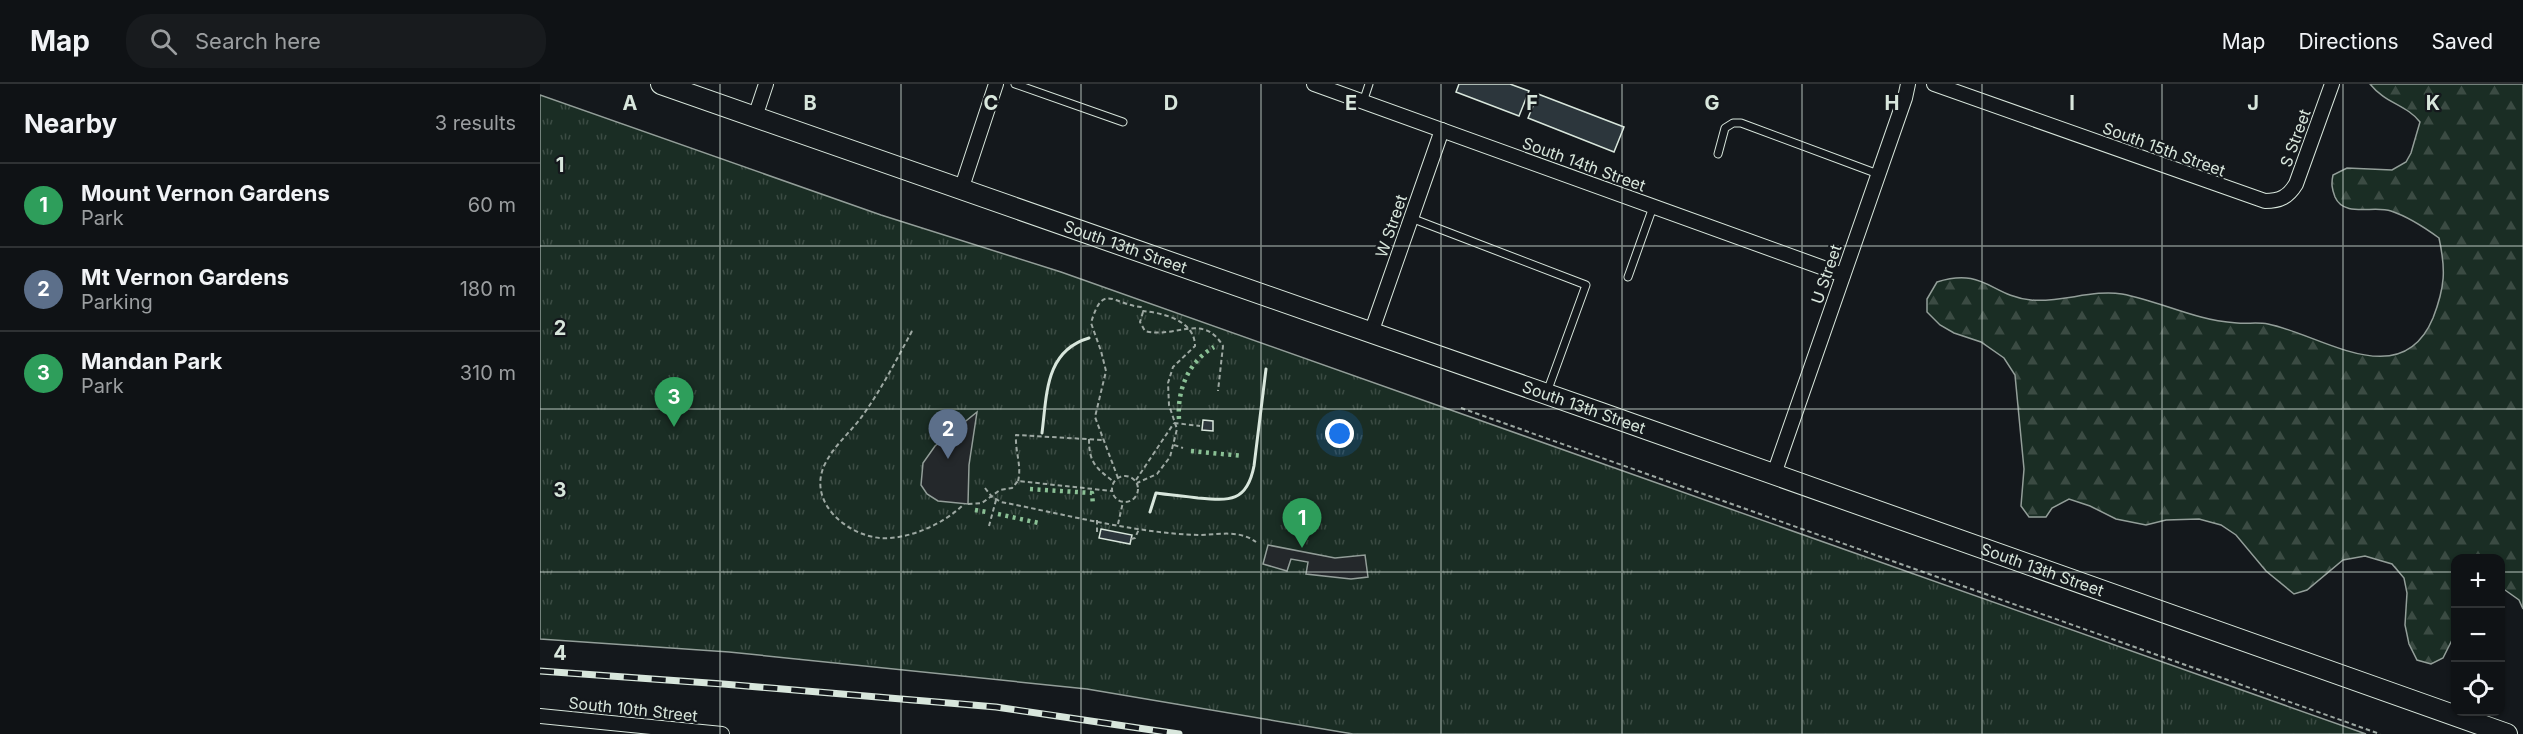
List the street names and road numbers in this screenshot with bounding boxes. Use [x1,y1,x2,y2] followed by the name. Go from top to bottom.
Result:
[2275,106,2315,170] street label: S Street
[2100,118,2228,180] street label: South 15th Street
[1520,132,1648,196] street label: South 14th Street
[1371,192,1411,260] street label: W Street
[1061,216,1190,277] street label: South 13th Street
[1807,242,1845,306] street label: U Street
[1520,376,1648,438] street label: South 13th Street
[1978,538,2106,600] street label: South 13th Street
[567,692,699,726] street label: South 10th Street

